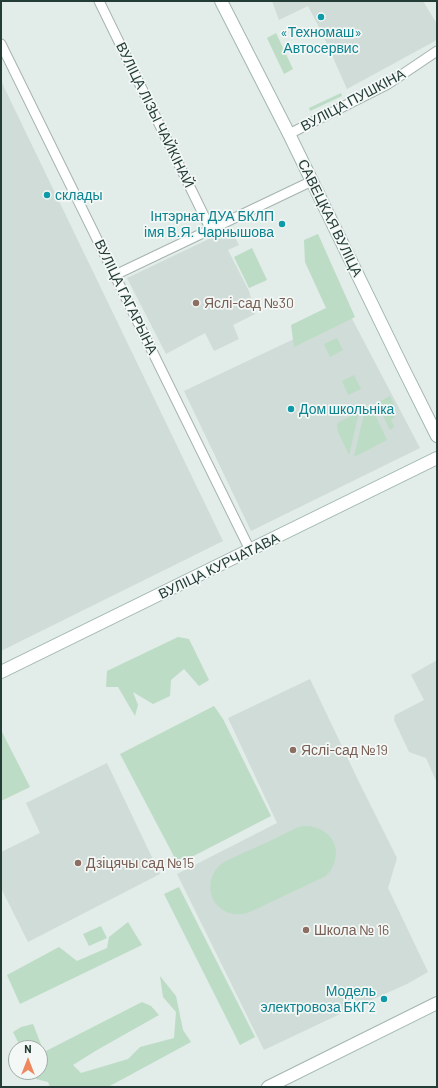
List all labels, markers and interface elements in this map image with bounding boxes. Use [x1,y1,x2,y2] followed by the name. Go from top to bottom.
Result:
[316,12,326,22] marker: «Техномаш» Автосервис
[280,24,362,56] place label: «Техномаш» Автосервис
[112,39,198,191] street label: ВУЛІЦА ЛІЗЫ ЧАЙКІНАЙ
[298,65,408,135] street label: ВУЛІЦА ПУШКІНА
[294,157,366,279] street label: САВЕЦКАЯ ВУЛІЦА
[55,187,102,203] place label: склады
[42,190,52,200] marker: склады
[144,208,274,240] place label: Інтэрнат ДУА БКЛП імя В.Я. Чарнышова
[277,219,287,229] marker: Інтэрнат ДУА БКЛП імя В.Я. Чарнышова
[91,237,161,357] street label: ВУЛІЦА ГАГАРЫНА
[204,295,294,311] place label: Яслі-сад №30
[191,298,201,308] marker: Яслі-сад №30
[299,401,394,417] place label: Дом школьніка
[286,404,296,414] marker: Дом школьніка
[156,529,282,603] street label: ВУЛІЦА КУРЧАТАВА
[301,742,388,758] place label: Яслі-сад №19
[288,745,298,755] marker: Яслі-сад №19
[86,855,194,871] place label: Дзіцячы сад №15
[73,858,83,868] marker: Дзіцячы сад №15
[314,922,389,938] place label: Школа № 16
[301,925,311,935] marker: Школа № 16
[261,983,376,1016] place label: Модель электровоза БКГ2
[379,994,389,1004] marker: Модель электровоза БКГ2
[8,1040,48,1080] north arrow
[24,1042,32,1055] text: N

